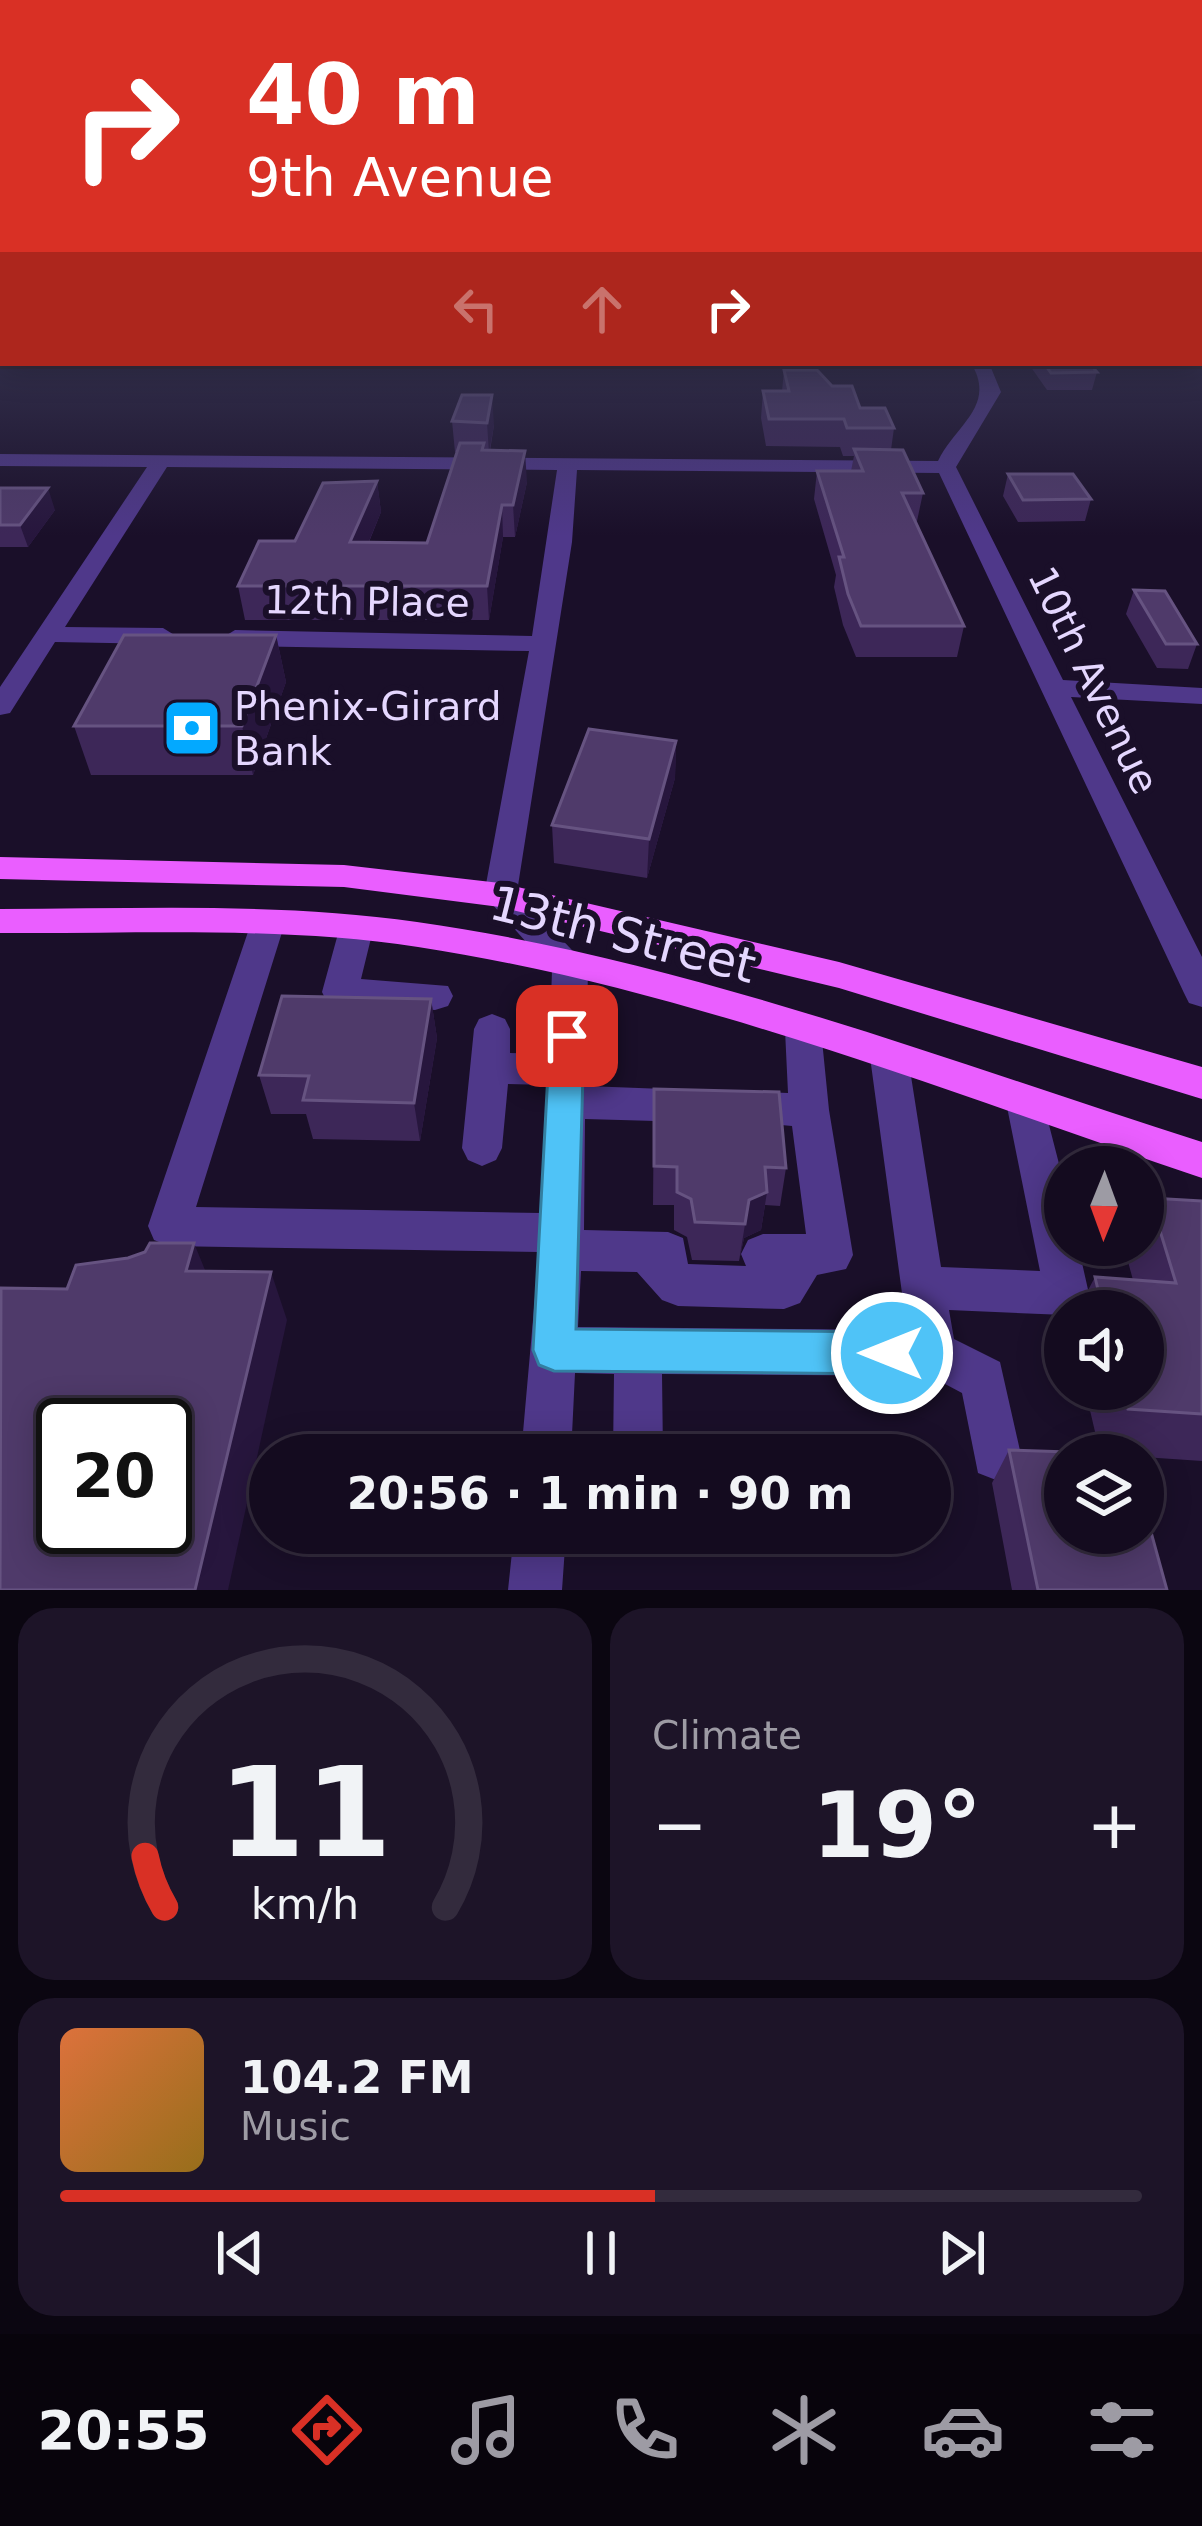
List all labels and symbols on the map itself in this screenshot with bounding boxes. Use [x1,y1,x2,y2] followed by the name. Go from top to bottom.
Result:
[1019,559,1168,801] street label: 10th Avenue
[264,577,470,626] street label: 12th Place
[234,684,501,774] place label: Phenix-Girard Bank
[161,697,223,759] bank icon: Phenix-Girard Bank
[485,874,761,994] street label: 13th Street
[516,985,618,1087] pin
[1044,1146,1164,1266] north arrow
[829,1290,955,1416] position arrow
[36,1398,192,1554] speed limit sign: 20

